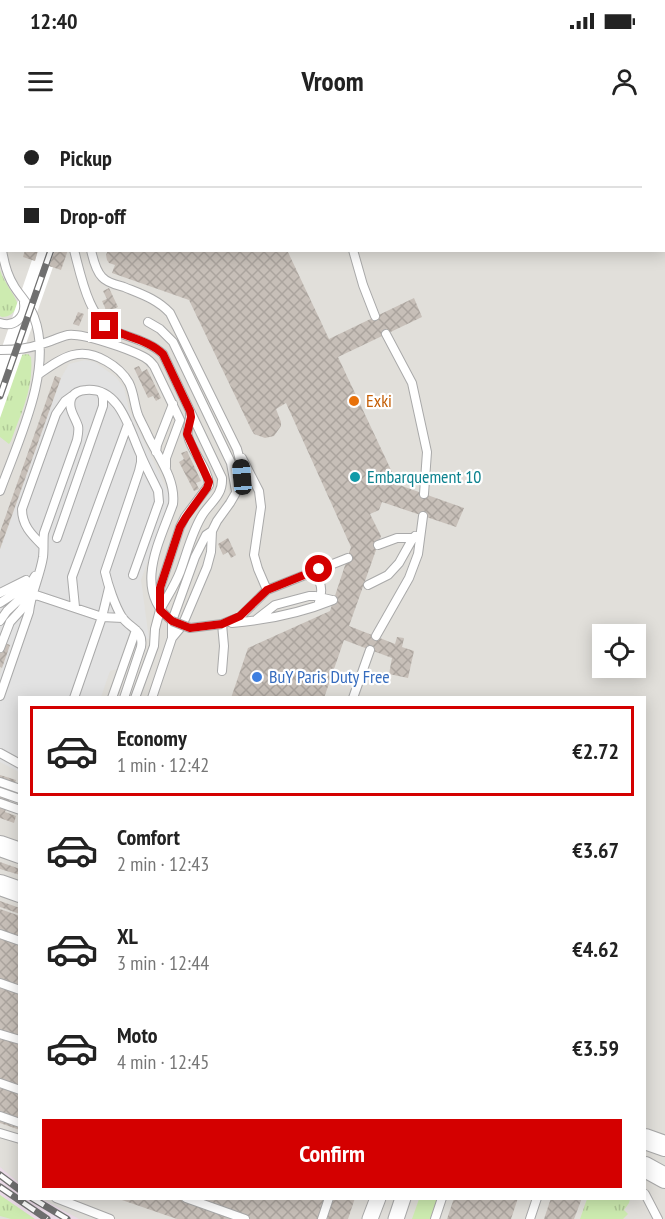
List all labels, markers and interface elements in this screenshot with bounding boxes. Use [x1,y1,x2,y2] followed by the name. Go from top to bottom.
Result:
[30,7,78,35] text: 12:40
[301,64,364,98] text: Vroom
[24,65,57,98] icon: menu
[608,65,641,98] icon: person
[60,144,112,172] text: Pickup
[60,202,126,230] text: Drop-off
[91,312,118,339] route end
[366,389,392,412] place label: Exki
[347,394,361,408] marker: Exki
[231,458,253,496] car
[367,465,481,488] place label: Embarquement 10
[348,470,362,484] marker: Embarquement 10
[305,555,332,582] route start
[592,624,646,678] map controls
[592,624,646,678] button: locate
[269,665,390,688] place label: BuY Paris Duty Free
[250,670,264,684] marker: BuY Paris Duty Free
[45,724,99,778] icon: car
[117,724,187,752] text: Economy
[572,737,619,765] text: €2.72
[117,752,209,778] text: 1 min · 12:42
[45,823,99,877] icon: car
[117,823,180,851] text: Comfort
[572,836,619,864] text: €3.67
[117,851,209,877] text: 2 min · 12:43
[45,922,99,976] icon: car
[117,922,138,950] text: XL
[572,935,619,963] text: €4.62
[117,950,209,976] text: 3 min · 12:44
[45,1021,99,1075] icon: car
[117,1021,158,1049] text: Moto
[572,1034,619,1062] text: €3.59
[117,1049,209,1075] text: 4 min · 12:45
[42,1119,622,1188] button: Confirm

